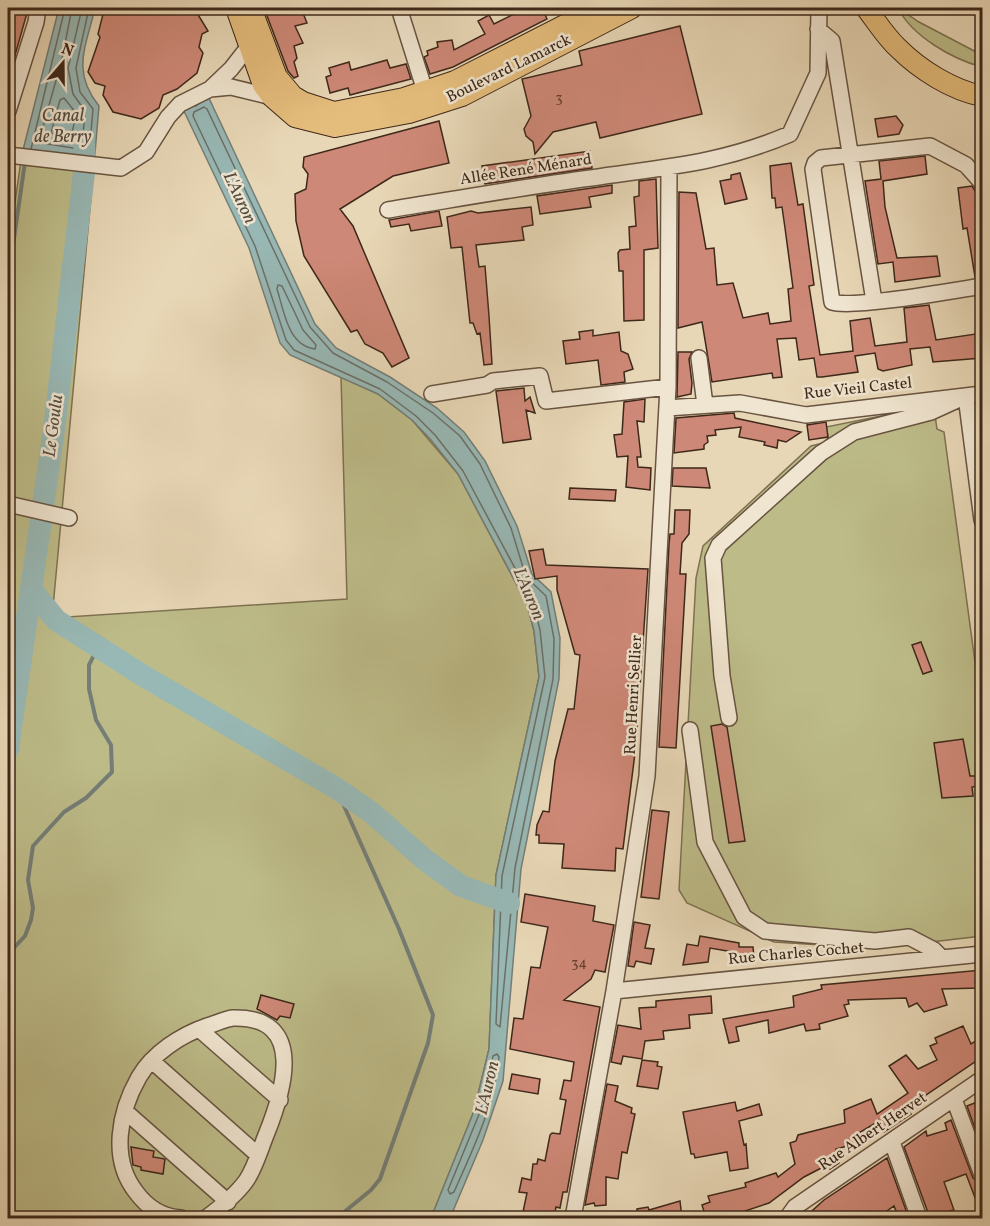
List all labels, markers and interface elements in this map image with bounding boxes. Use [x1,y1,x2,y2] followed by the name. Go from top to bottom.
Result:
[443,29,575,109] street label: Boulevard Lamarck
[33,33,93,93] north arrow
[58,38,77,63] text: N
[555,89,563,108] house number: 3
[34,104,92,150] water label: Canal de Berry
[459,149,593,191] street label: Allée René Ménard
[216,168,262,228] water label: L'Auron
[803,372,913,406] street label: Rue Vieil Castel
[38,393,70,459] water label: Le Goulu
[506,564,550,624] water label: L'Auron
[620,634,648,755] street label: Rue Henri Sellier
[727,937,865,971] street label: Rue Charles Cochet
[571,954,587,973] house number: 34
[470,1058,506,1118] water label: L'Auron
[814,1087,932,1176] street label: Rue Albert Hervet

